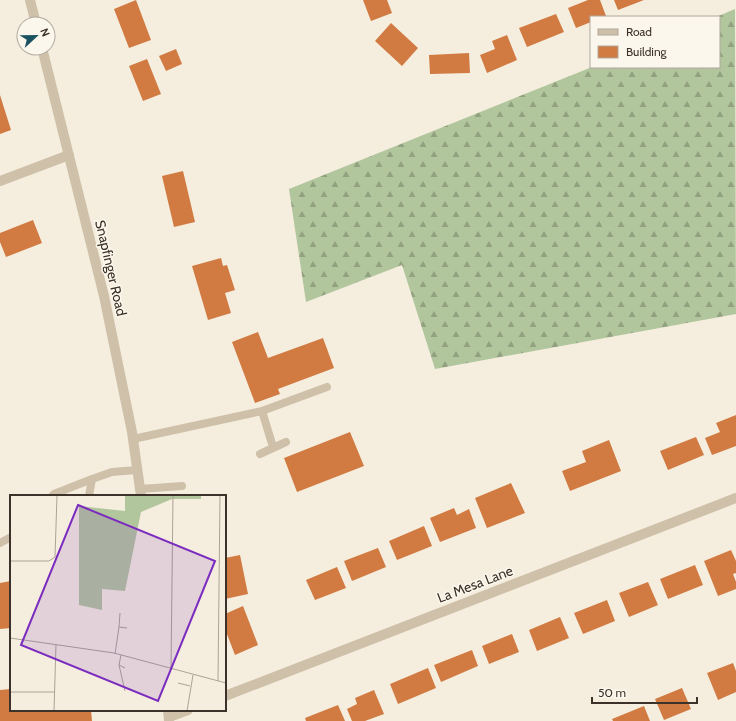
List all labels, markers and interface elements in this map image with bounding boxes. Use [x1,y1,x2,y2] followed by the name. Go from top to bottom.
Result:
[16,16,56,56] north arrow
[590,16,720,68] legend
[626,24,652,39] text: Road
[37,26,53,38] text: N
[626,44,668,59] text: Building
[91,218,131,318] street label: Snapfinger Road
[10,495,226,711] inset map
[435,561,515,607] street label: La Mesa Lane
[592,679,697,705] scale bar
[598,685,626,700] text: 50 m

